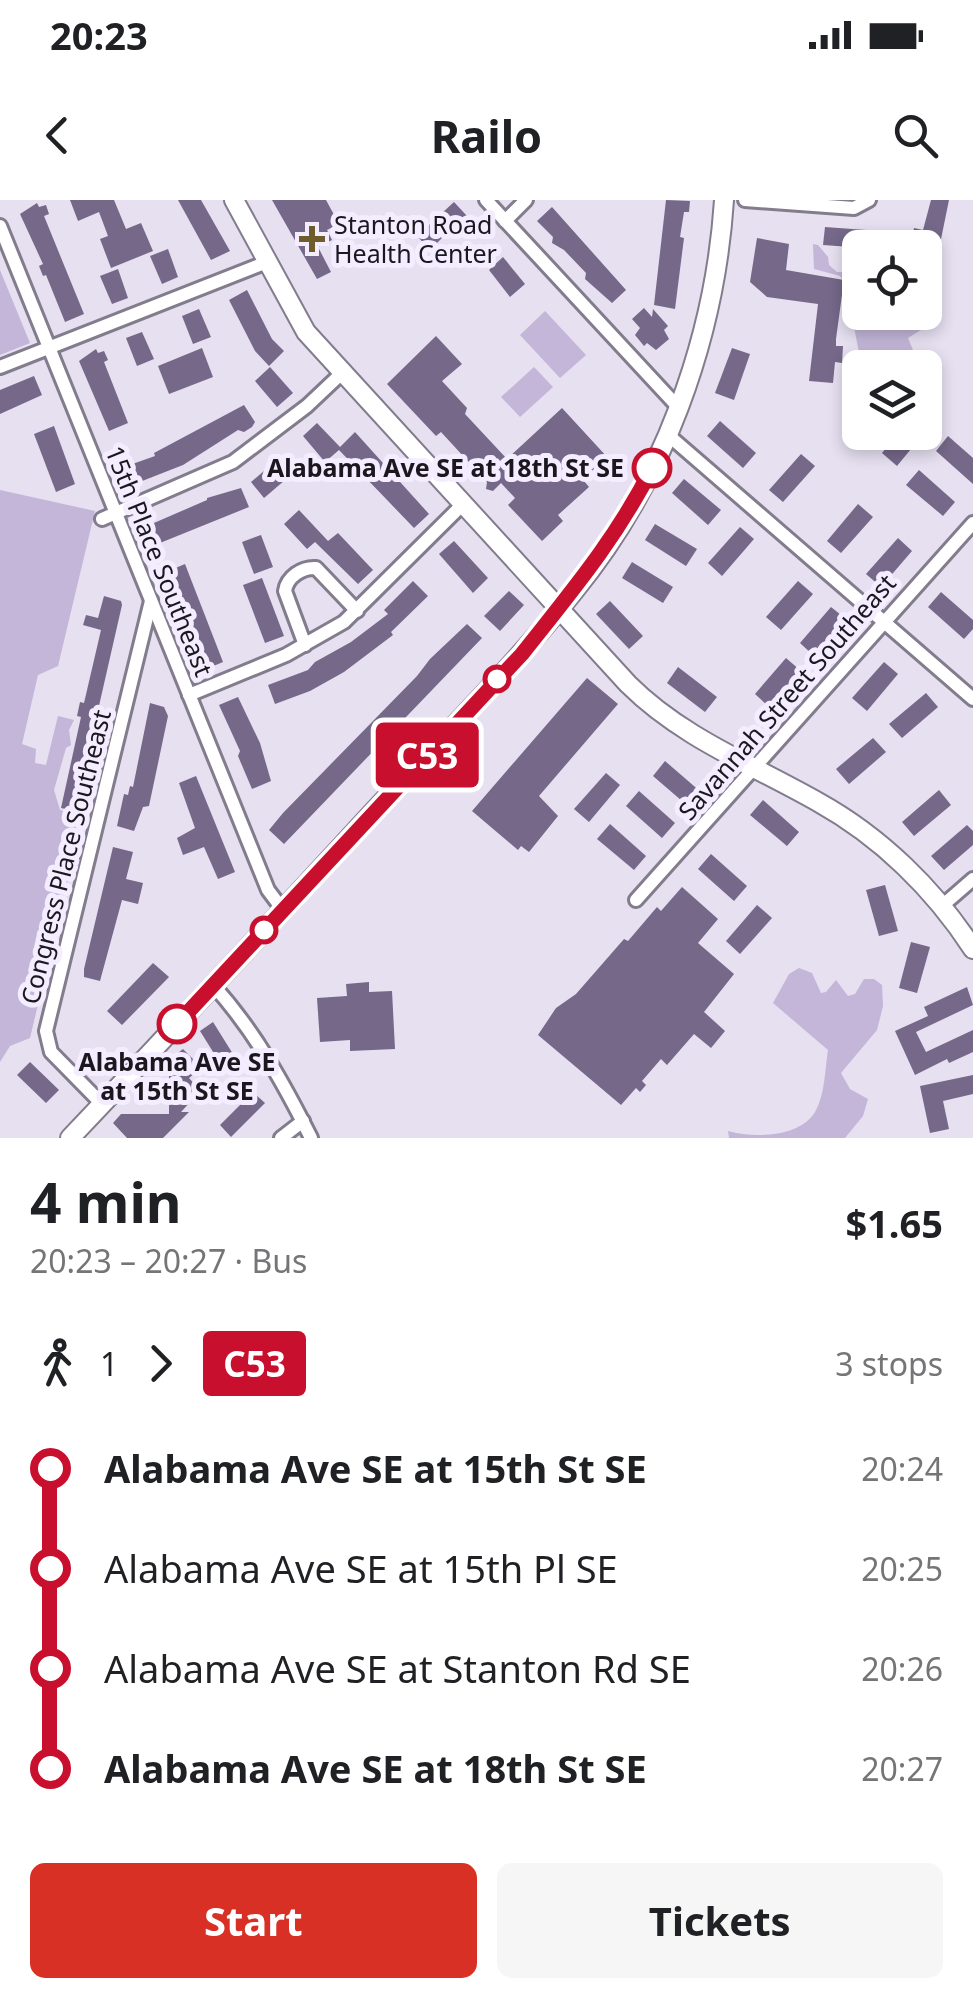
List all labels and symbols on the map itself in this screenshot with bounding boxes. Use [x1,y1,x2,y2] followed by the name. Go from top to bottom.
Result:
[334,207,497,270] place label: Stanton Road Health Center
[299,226,325,252] marker: Stanton Road Health Center
[98,440,222,681] street label: 15th Place Southeast
[633,449,671,487] marker: Alabama Ave SE at 18th St SE
[267,450,624,484] place label: Alabama Ave SE at 18th St SE
[670,566,903,827] street label: Savannah Street Southeast
[484,666,510,692] unlabelled marker
[12,706,118,1007] street label: Congress Place Southeast
[370,722,484,788] line badge: C53
[251,917,277,943] unlabelled marker
[158,1005,196,1043] marker: Alabama Ave SE at 15th St SE
[78,1044,276,1107] place label: Alabama Ave SE at 15th St SE

